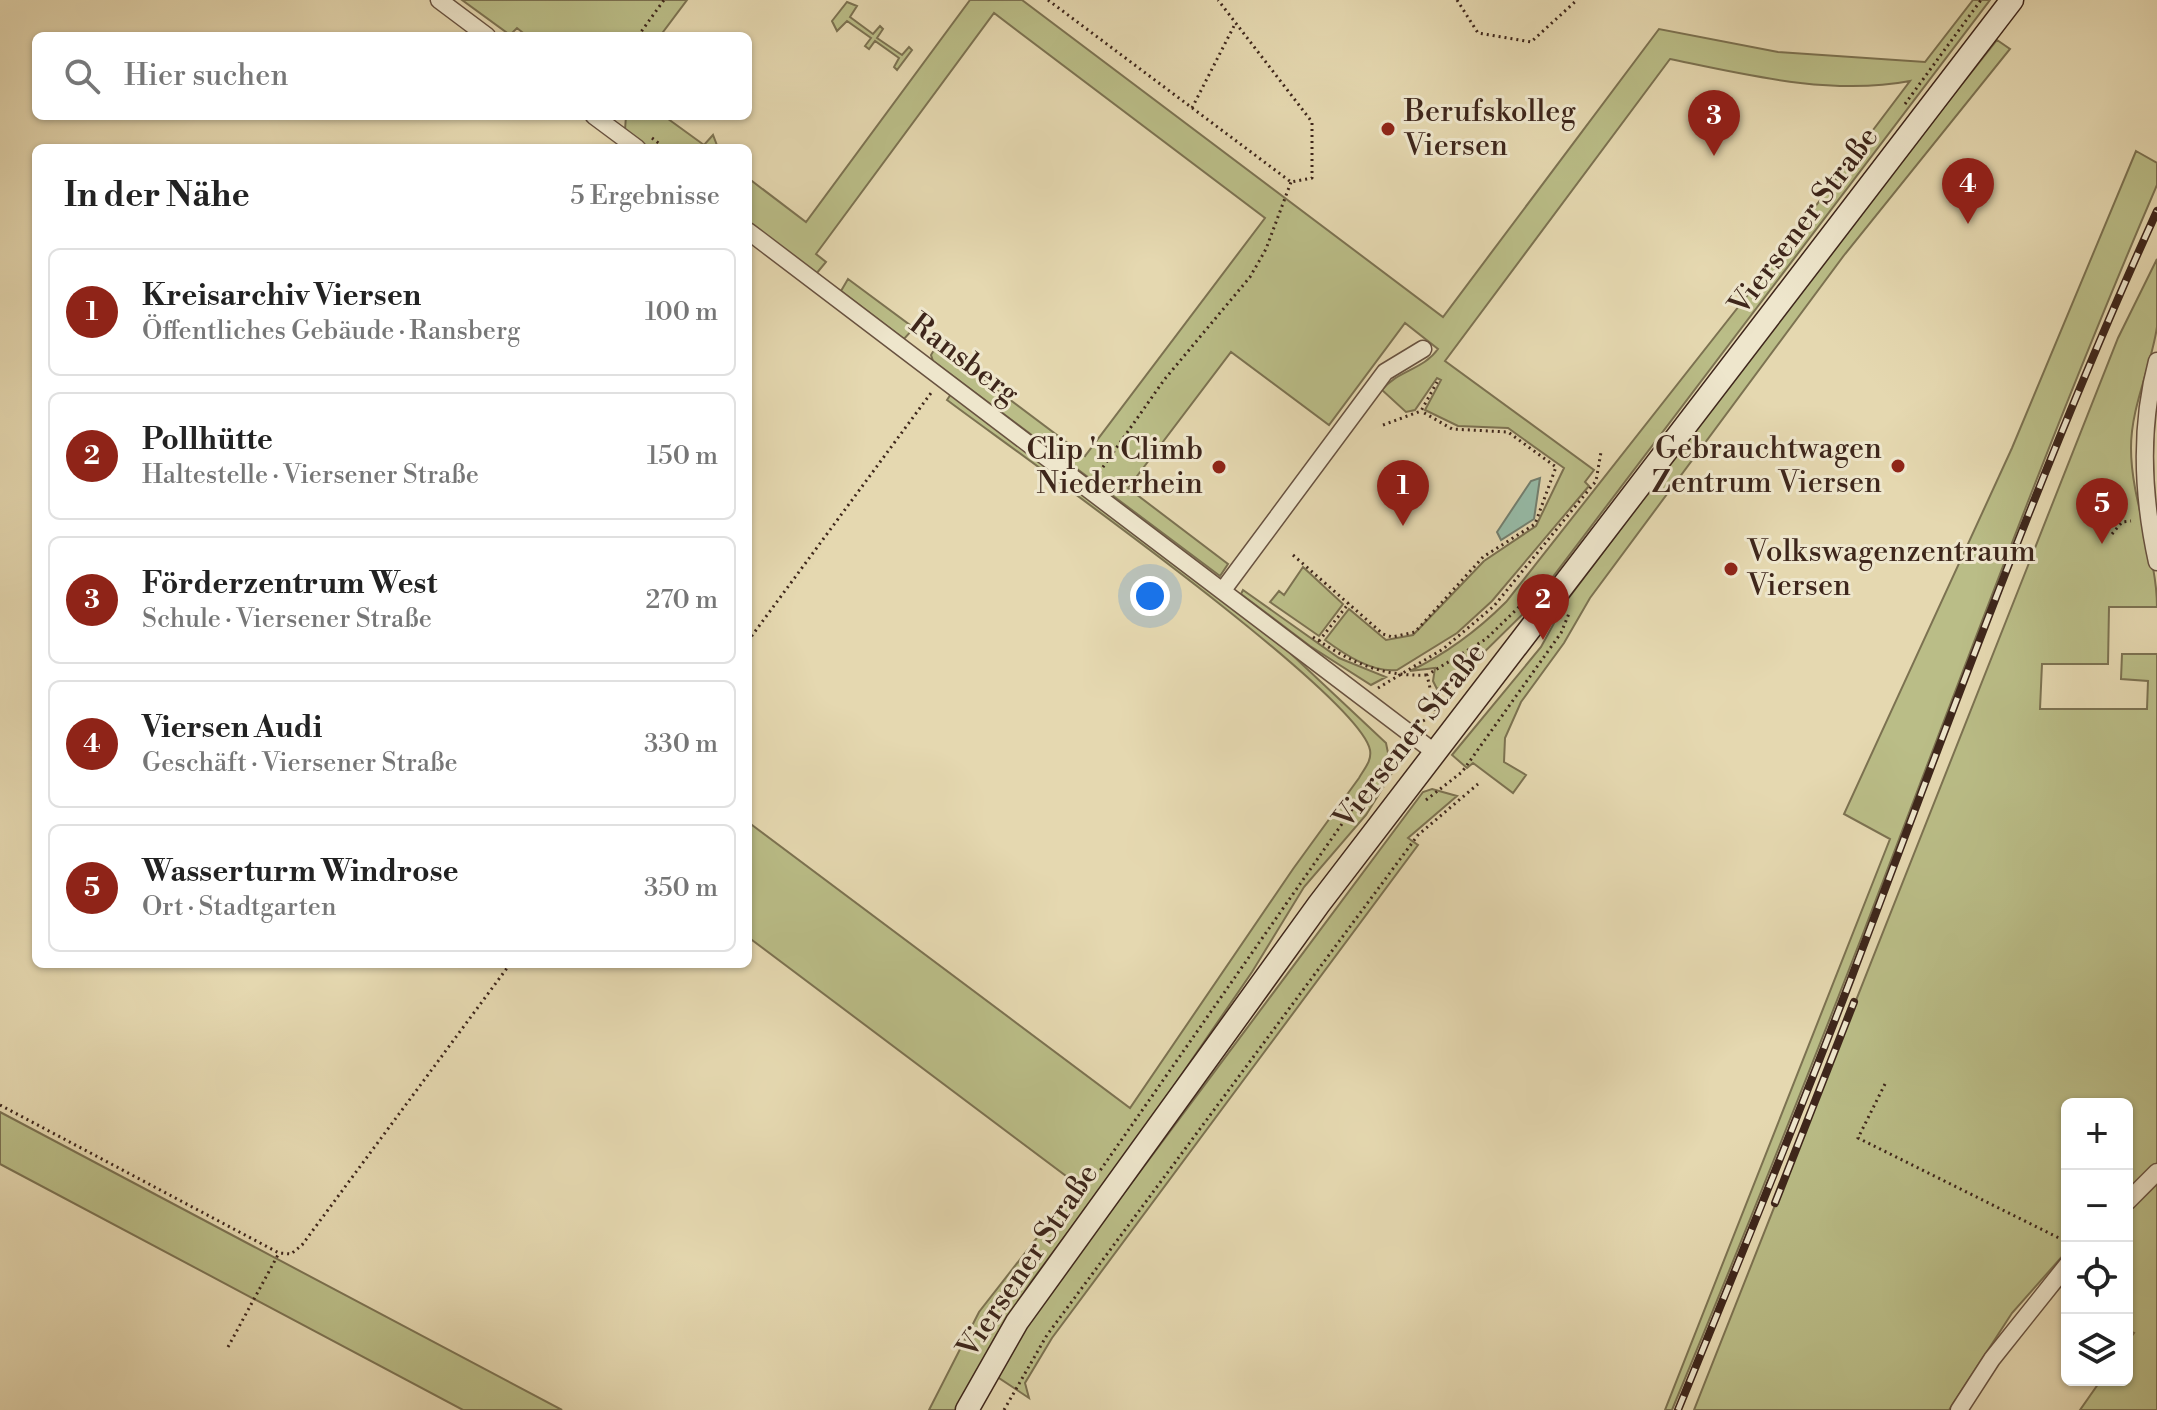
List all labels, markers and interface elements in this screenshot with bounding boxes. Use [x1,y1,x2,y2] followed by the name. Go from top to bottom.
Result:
[32,32,752,120] search box
[60,54,104,98] icon: search
[124,57,288,95] text: Hier suchen
[1688,90,1740,156] pin: 3
[1403,93,1576,165] place label: Berufskolleg Viersen
[1720,119,1887,324] street label: Viersener Straße
[1379,120,1397,138] marker: Berufskolleg Viersen
[1942,158,1994,224] pin: 4
[64,175,250,217] text: In der Nähe
[570,180,720,212] text: 5 Ergebnisse
[142,277,421,315] text: Kreisarchiv Viersen
[86,296,98,328] text: 1
[645,296,718,328] text: 100 m
[901,305,1027,413] street label: Ransberg
[142,315,520,347] text: Öffentliches Gebäude · Ransberg
[142,421,273,459] text: Pollhütte
[1652,430,1882,502] place label: Gebrauchtwagen Zentrum Viersen
[1027,431,1203,503] place label: Clip 'n Climb Niederrhein
[84,440,100,472] text: 2
[647,440,718,472] text: 150 m
[1889,457,1907,475] marker: Gebrauchtwagen Zentrum Viersen
[1210,458,1228,476] marker: Clip 'n Climb Niederrhein
[142,459,479,491] text: Haltestelle · Viersener Straße
[1377,460,1429,526] pin: 1
[2076,478,2128,544] pin: 5
[1746,533,2036,605] place label: Volkswagenzentraum Viersen
[1722,560,1740,578] marker: Volkswagenzentraum Viersen
[142,565,437,603] text: Förderzentrum West
[1517,574,1569,640] pin: 2
[1130,576,1170,616] your location
[84,584,100,616] text: 3
[645,584,718,616] text: 270 m
[142,603,432,635] text: Schule · Viersener Straße
[1325,635,1495,838] street label: Viersener Straße
[142,709,322,747] text: Viersen Audi
[83,728,101,760] text: 4
[644,728,718,760] text: 330 m
[142,747,458,779] text: Geschäft · Viersener Straße
[142,853,459,891] text: Wasserturm Windrose
[84,872,100,904] text: 5
[644,872,718,904] text: 350 m
[142,891,336,923] text: Ort · Stadtgarten
[2061,1098,2133,1386] map controls
[2061,1098,2133,1170] button: +
[948,1157,1107,1366] street label: Viersener Straße
[2061,1170,2133,1242] button: −
[2061,1242,2133,1314] button: locate
[2061,1314,2133,1386] button: layers

